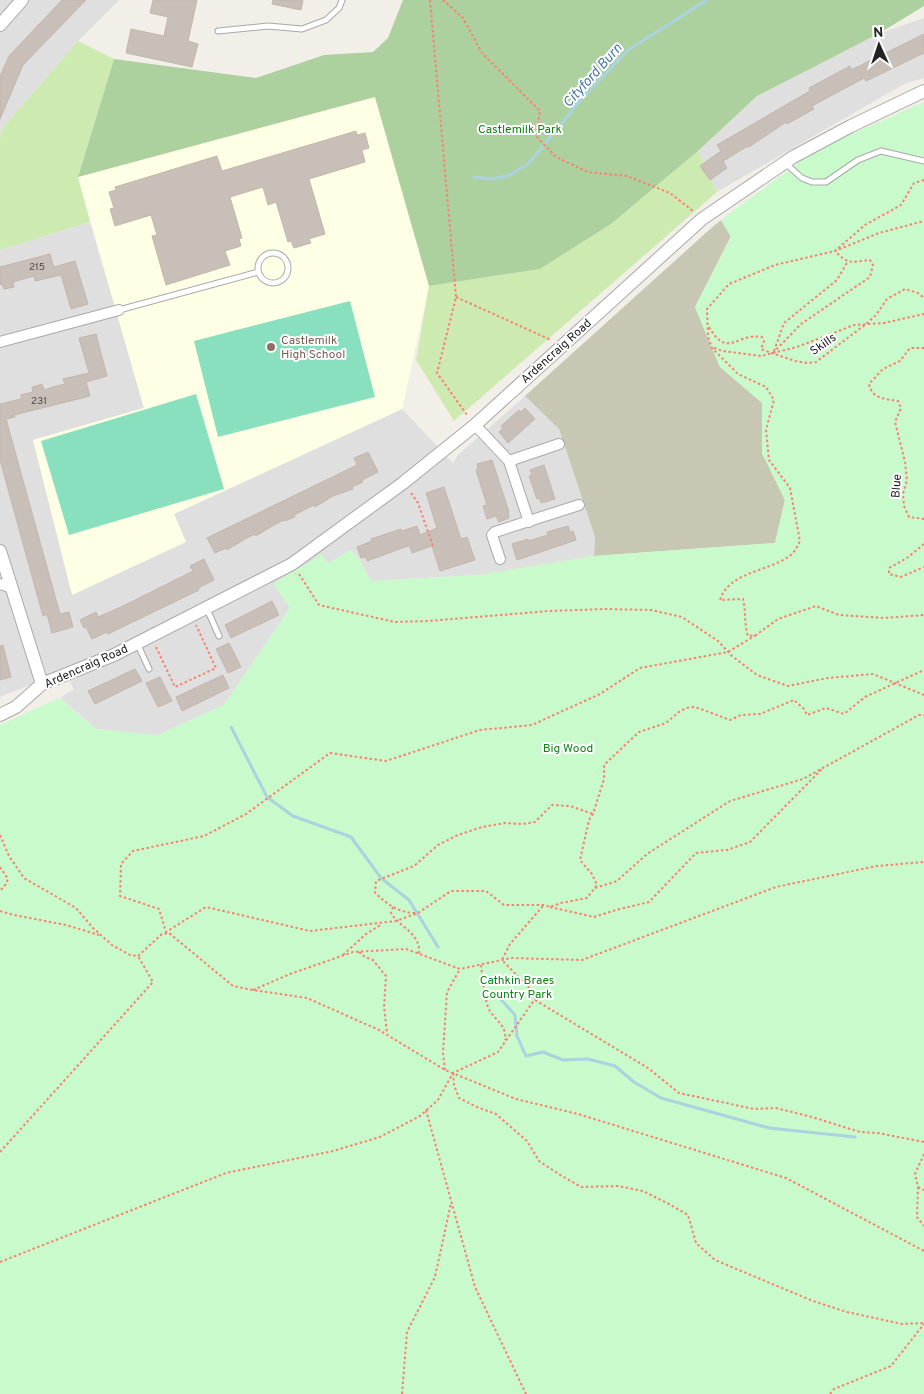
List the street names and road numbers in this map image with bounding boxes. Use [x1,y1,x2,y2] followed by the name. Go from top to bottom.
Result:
[518,316,595,388] street label: Ardencraig Road
[807,330,840,360] street label: Skills
[888,473,906,499] street label: Blue
[42,641,131,693] street label: Ardencraig Road

